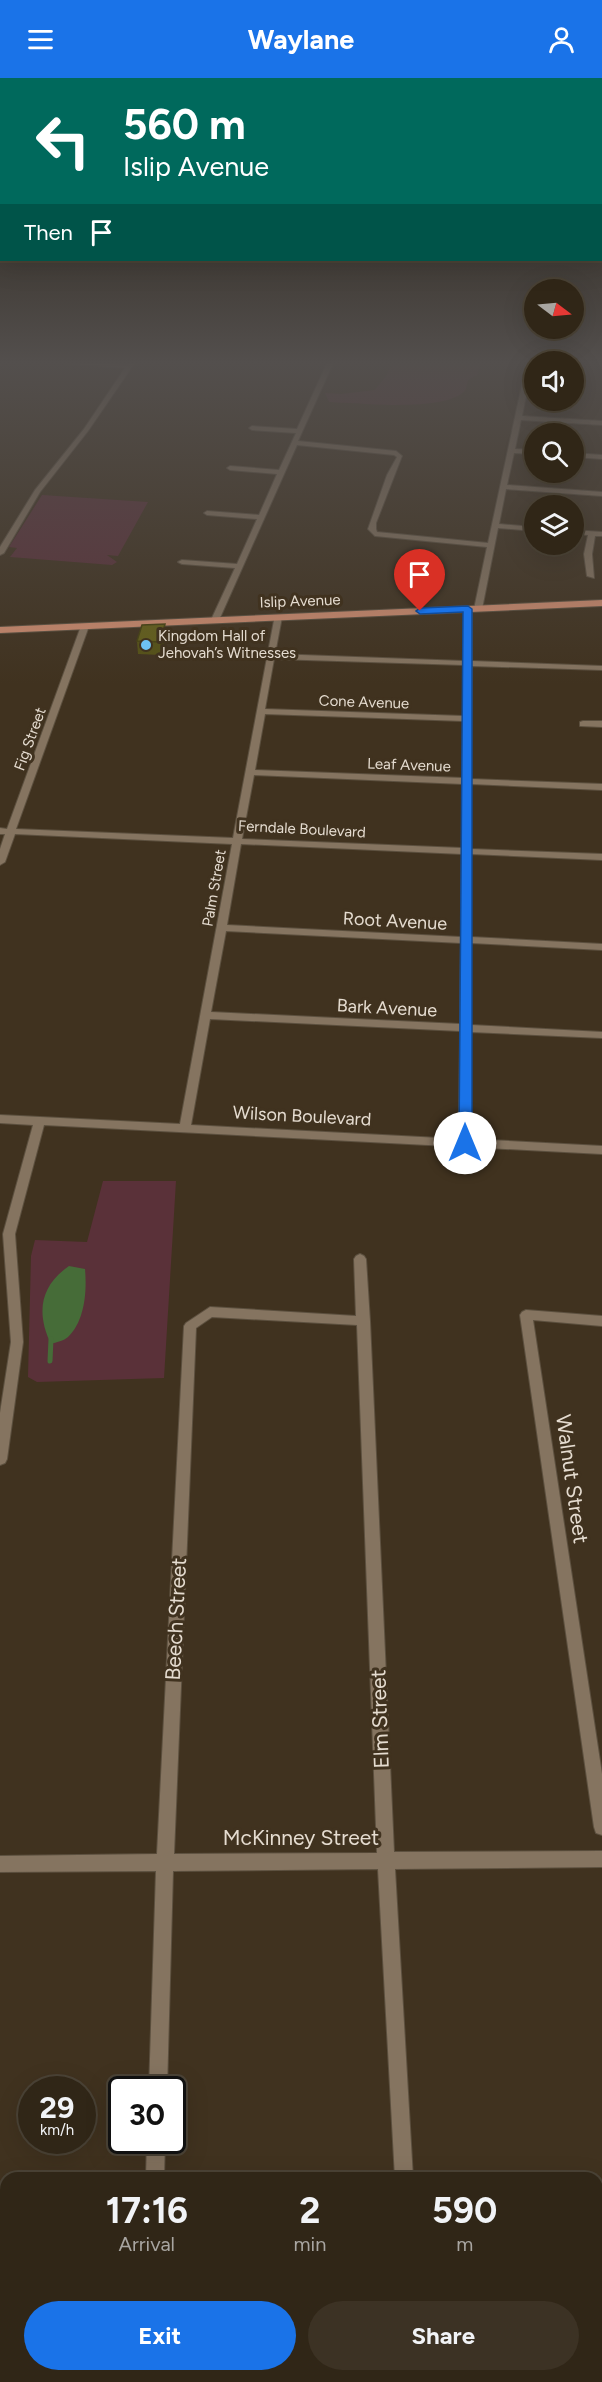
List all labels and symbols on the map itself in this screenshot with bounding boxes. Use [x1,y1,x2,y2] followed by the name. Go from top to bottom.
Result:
[524,279,584,339] north arrow
[394,549,445,611] pin
[259,591,341,611] street label: Islip Avenue
[158,627,296,662] place label: Kingdom Hall of Jehovah’s Witnesses
[139,638,153,652] marker: Kingdom Hall of Jehovah’s Witnesses
[318,691,410,713] street label: Cone Avenue
[10,705,50,773] street label: Fig Street
[367,755,451,775] street label: Leaf Avenue
[238,817,366,841] street label: Ferndale Boulevard
[198,848,230,928] street label: Palm Street
[342,907,448,935] street label: Root Avenue
[336,994,438,1022] street label: Bark Avenue
[232,1101,372,1131] street label: Wilson Boulevard
[433,1111,497,1175] position arrow
[551,1413,594,1545] street label: Walnut Street
[160,1557,191,1681] street label: Beech Street
[365,1669,394,1769] street label: Elm Street
[223,1825,379,1850] street label: McKinney Street
[108,2076,186,2154] speed limit sign: 30

